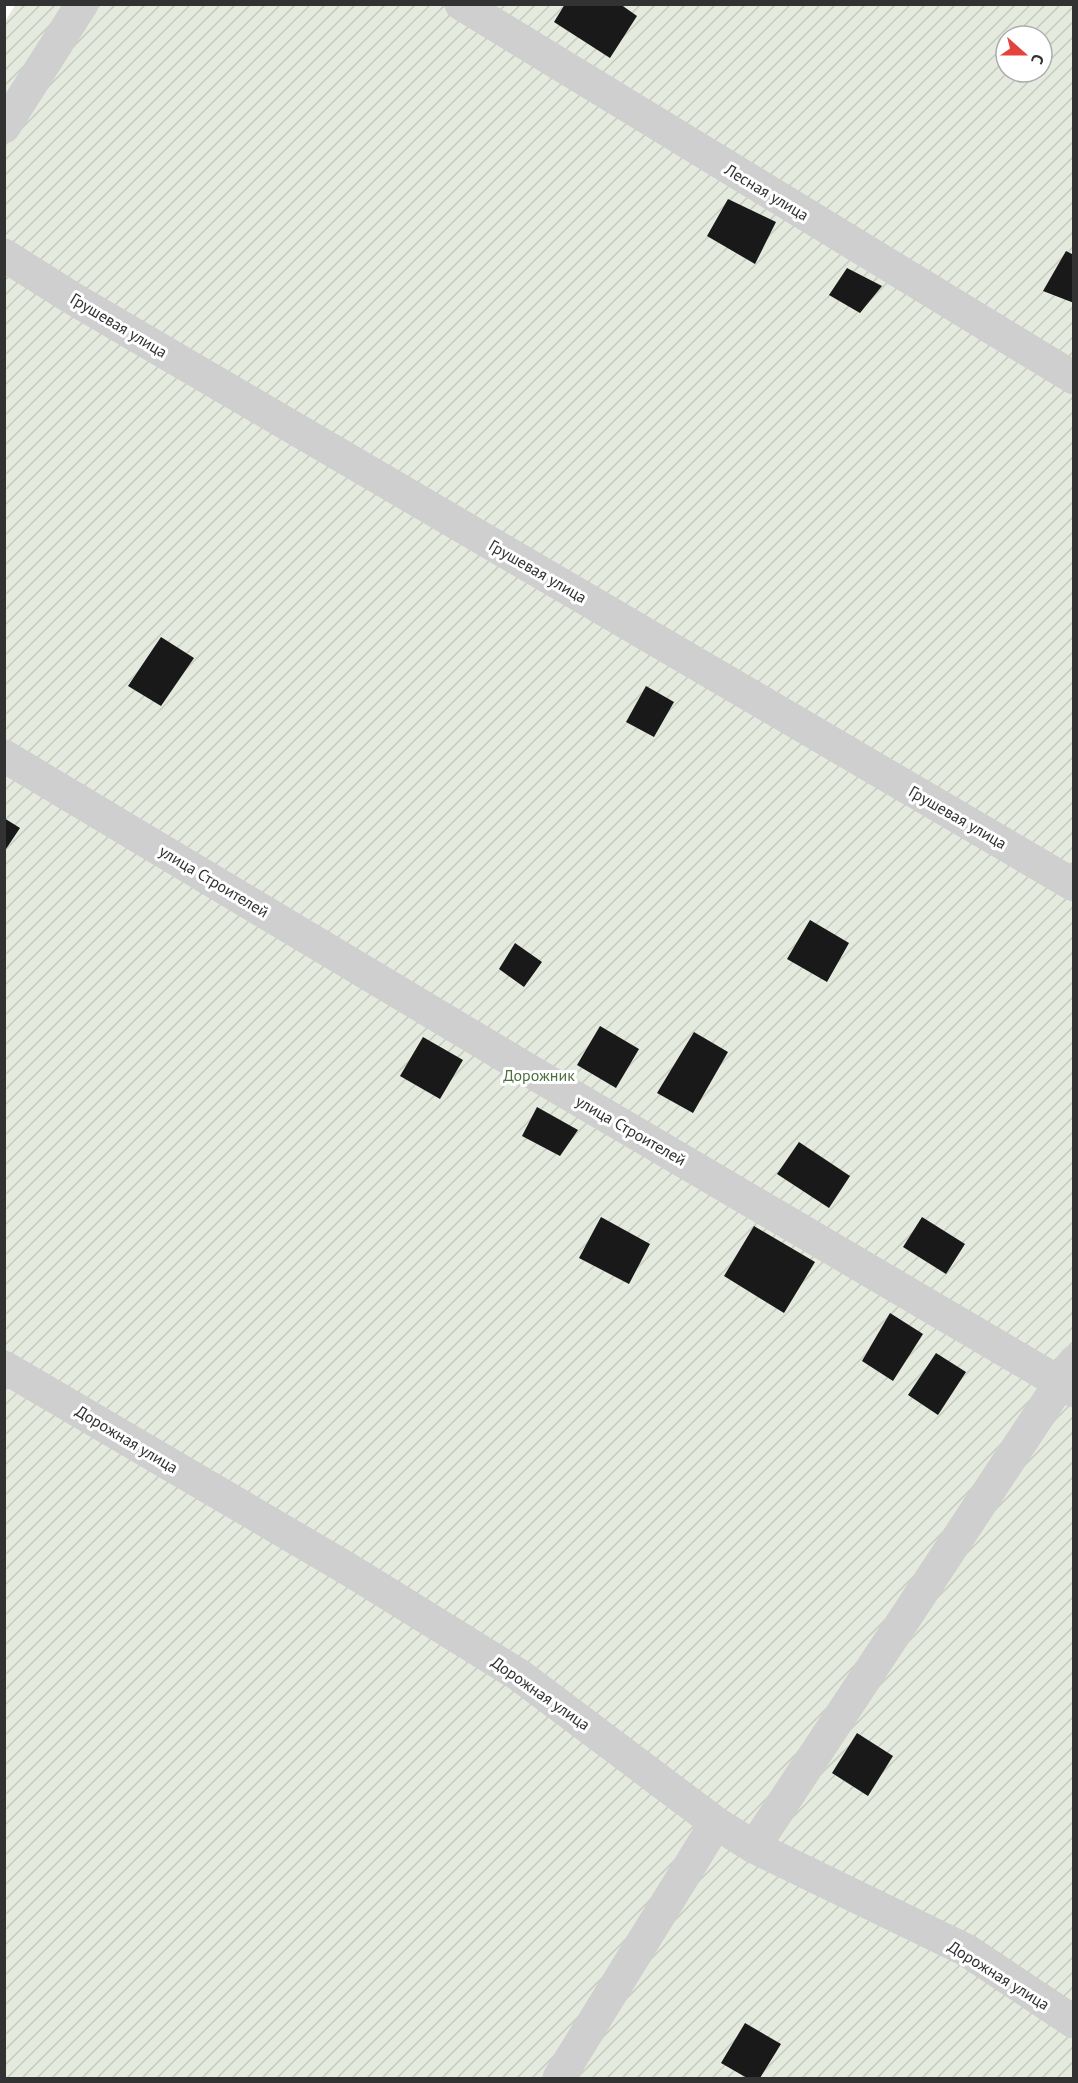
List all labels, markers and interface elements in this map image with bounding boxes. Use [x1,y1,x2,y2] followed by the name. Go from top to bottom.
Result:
[994,24,1054,84] north arrow
[1027,52,1049,67] text: С
[721,159,813,225] street label: Лесная улица
[67,288,171,362] street label: Грушевая улица
[486,535,590,607] street label: Грушевая улица
[906,781,1010,853] street label: Грушевая улица
[156,840,272,922] street label: улица Строителей
[503,1065,575,1085] park label: Дорожник
[572,1090,690,1170] street label: улица Строителей
[72,1401,182,1477] street label: Дорожная улица
[488,1652,594,1734] street label: Дорожная улица
[945,1936,1053,2014] street label: Дорожная улица

